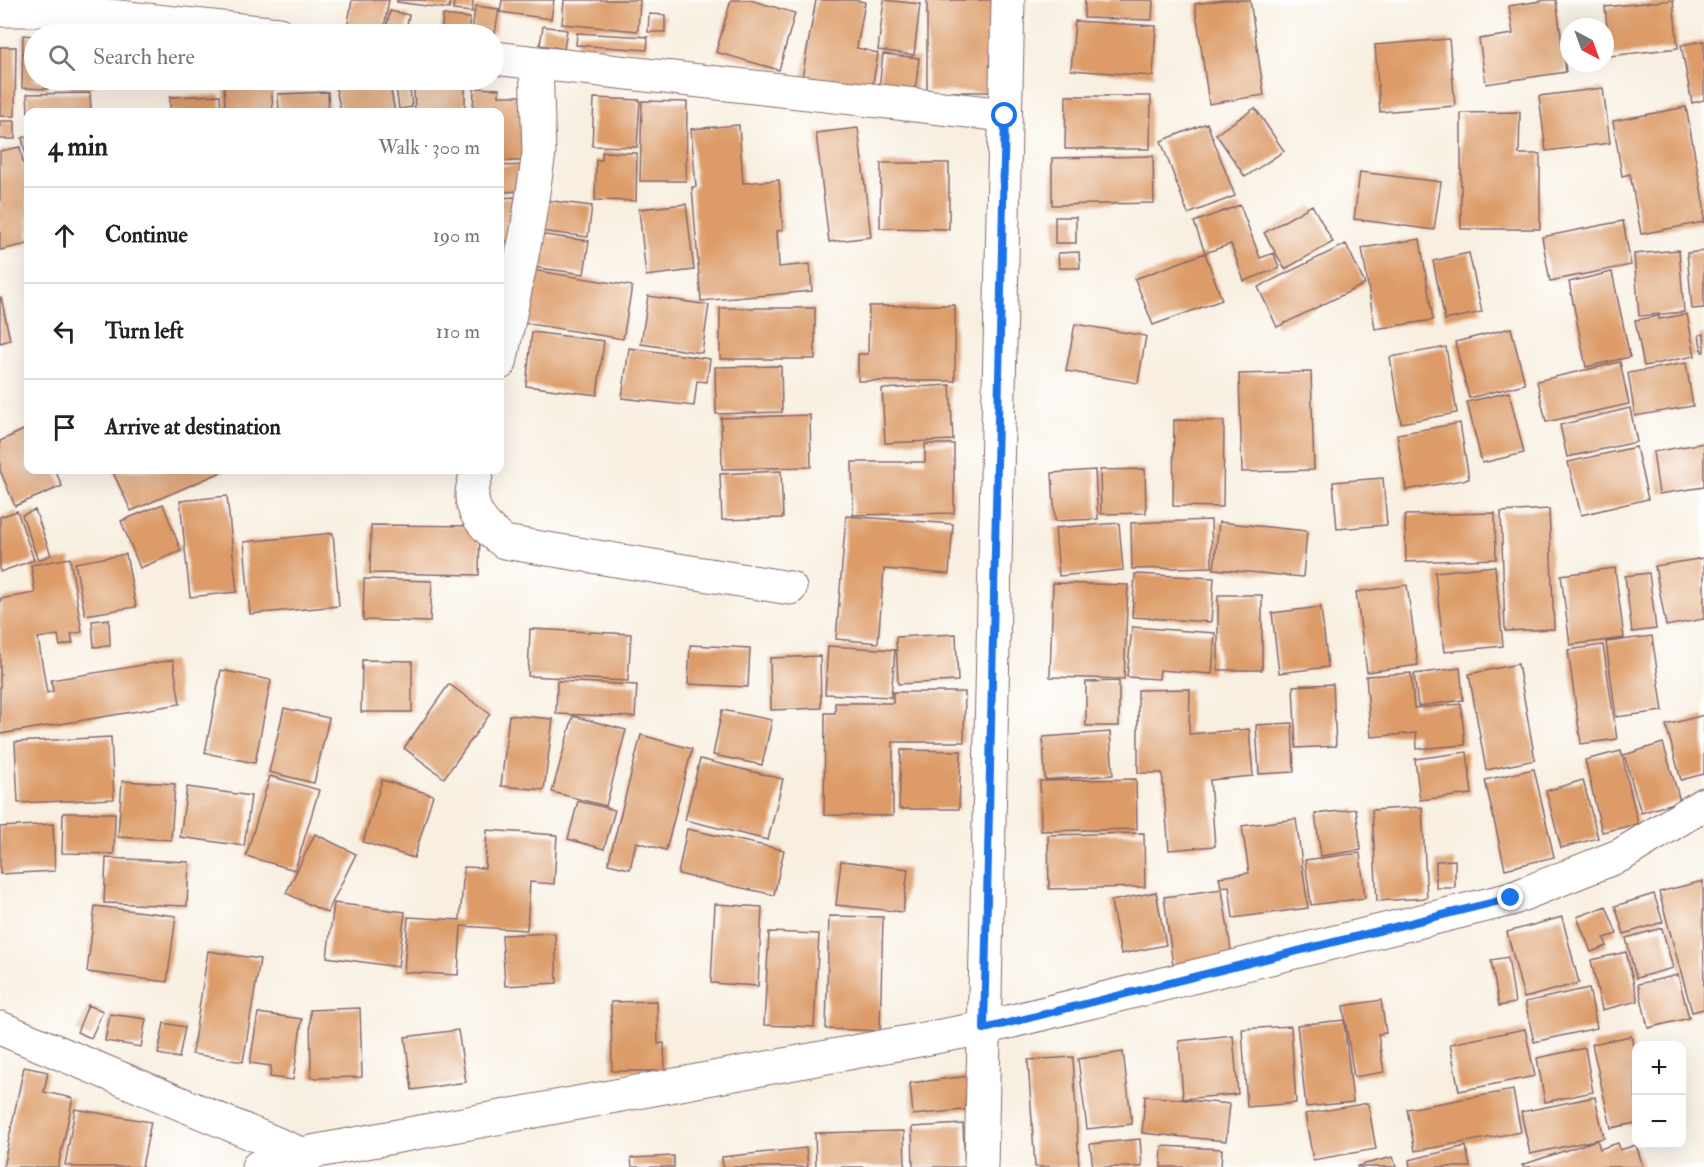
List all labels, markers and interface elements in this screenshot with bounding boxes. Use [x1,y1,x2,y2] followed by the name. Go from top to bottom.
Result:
[1560,18,1614,72] north arrow
[24,24,504,90] search box
[45,41,78,74] icon: search
[93,43,195,71] text: Search here
[991,102,1017,128] route start
[48,131,108,163] text: 4 min
[378,135,480,160] text: Walk · 300 m
[48,219,81,252] icon: ahead
[105,221,188,249] text: Continue
[433,223,480,248] text: 190 m
[48,315,81,348] icon: left
[105,317,184,345] text: Turn left
[436,319,480,344] text: 110 m
[48,411,81,444] icon: arrive
[105,413,281,441] text: Arrive at destination
[1497,884,1523,910] route end
[1632,1041,1686,1149] map controls
[1632,1041,1686,1095] button: +
[1632,1095,1686,1149] button: −

